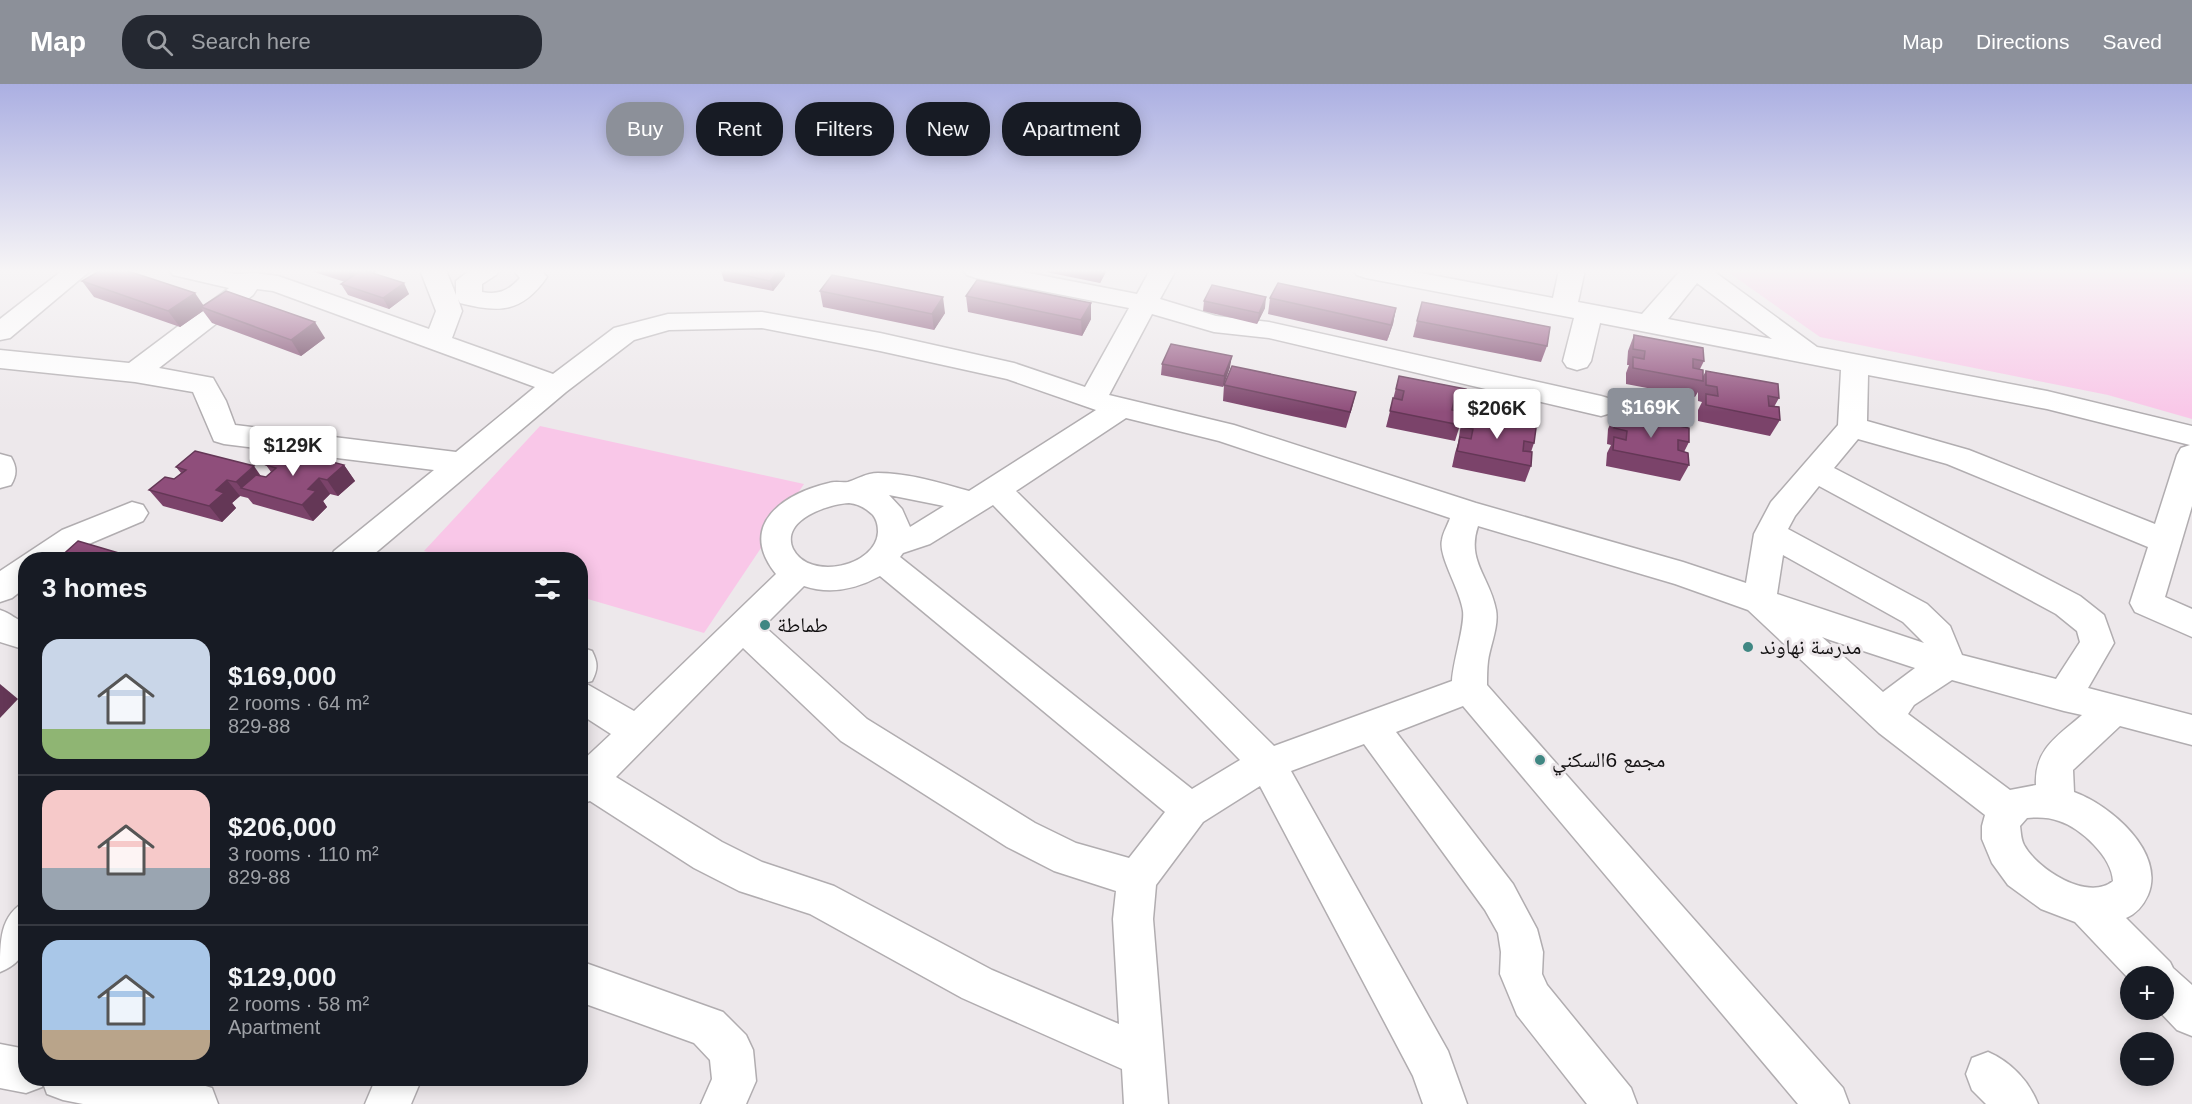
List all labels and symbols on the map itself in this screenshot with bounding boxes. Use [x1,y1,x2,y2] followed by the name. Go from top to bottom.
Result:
[1609,388,1693,439] pin: $169K
[1455,389,1539,440] pin: $206K
[251,426,335,477] pin: $129K
[777,613,828,636] place label: طماطة
[758,618,772,632] marker: طماطة
[1760,635,1861,659] place label: مدرسة نهاوند
[1741,640,1755,654] marker: مدرسة نهاوند
[1552,748,1665,776] place label: مجمع 6السكني
[1533,753,1547,767] marker: مجمع 6السكني

